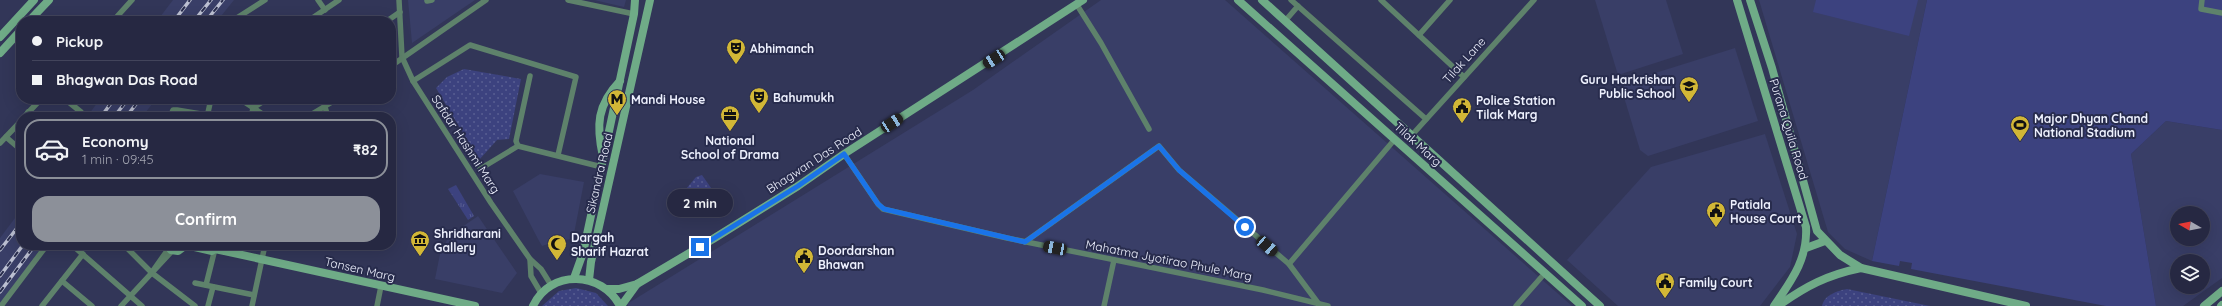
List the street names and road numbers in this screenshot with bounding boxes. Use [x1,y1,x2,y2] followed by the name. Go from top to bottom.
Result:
[1439,34,1489,86] street label: Tilak Lane
[1766,77,1812,181] street label: Purana Quila Road
[428,92,504,196] street label: Safdar Hashmi Marg
[1391,119,1445,169] street label: Tilak Marg
[764,124,864,196] street label: Bhagwan Das Road
[582,131,616,215] street label: Sikandra Road
[1084,236,1254,284] street label: Mahatma Jyotirao Phule Marg
[323,254,397,284] street label: Tansen Marg

